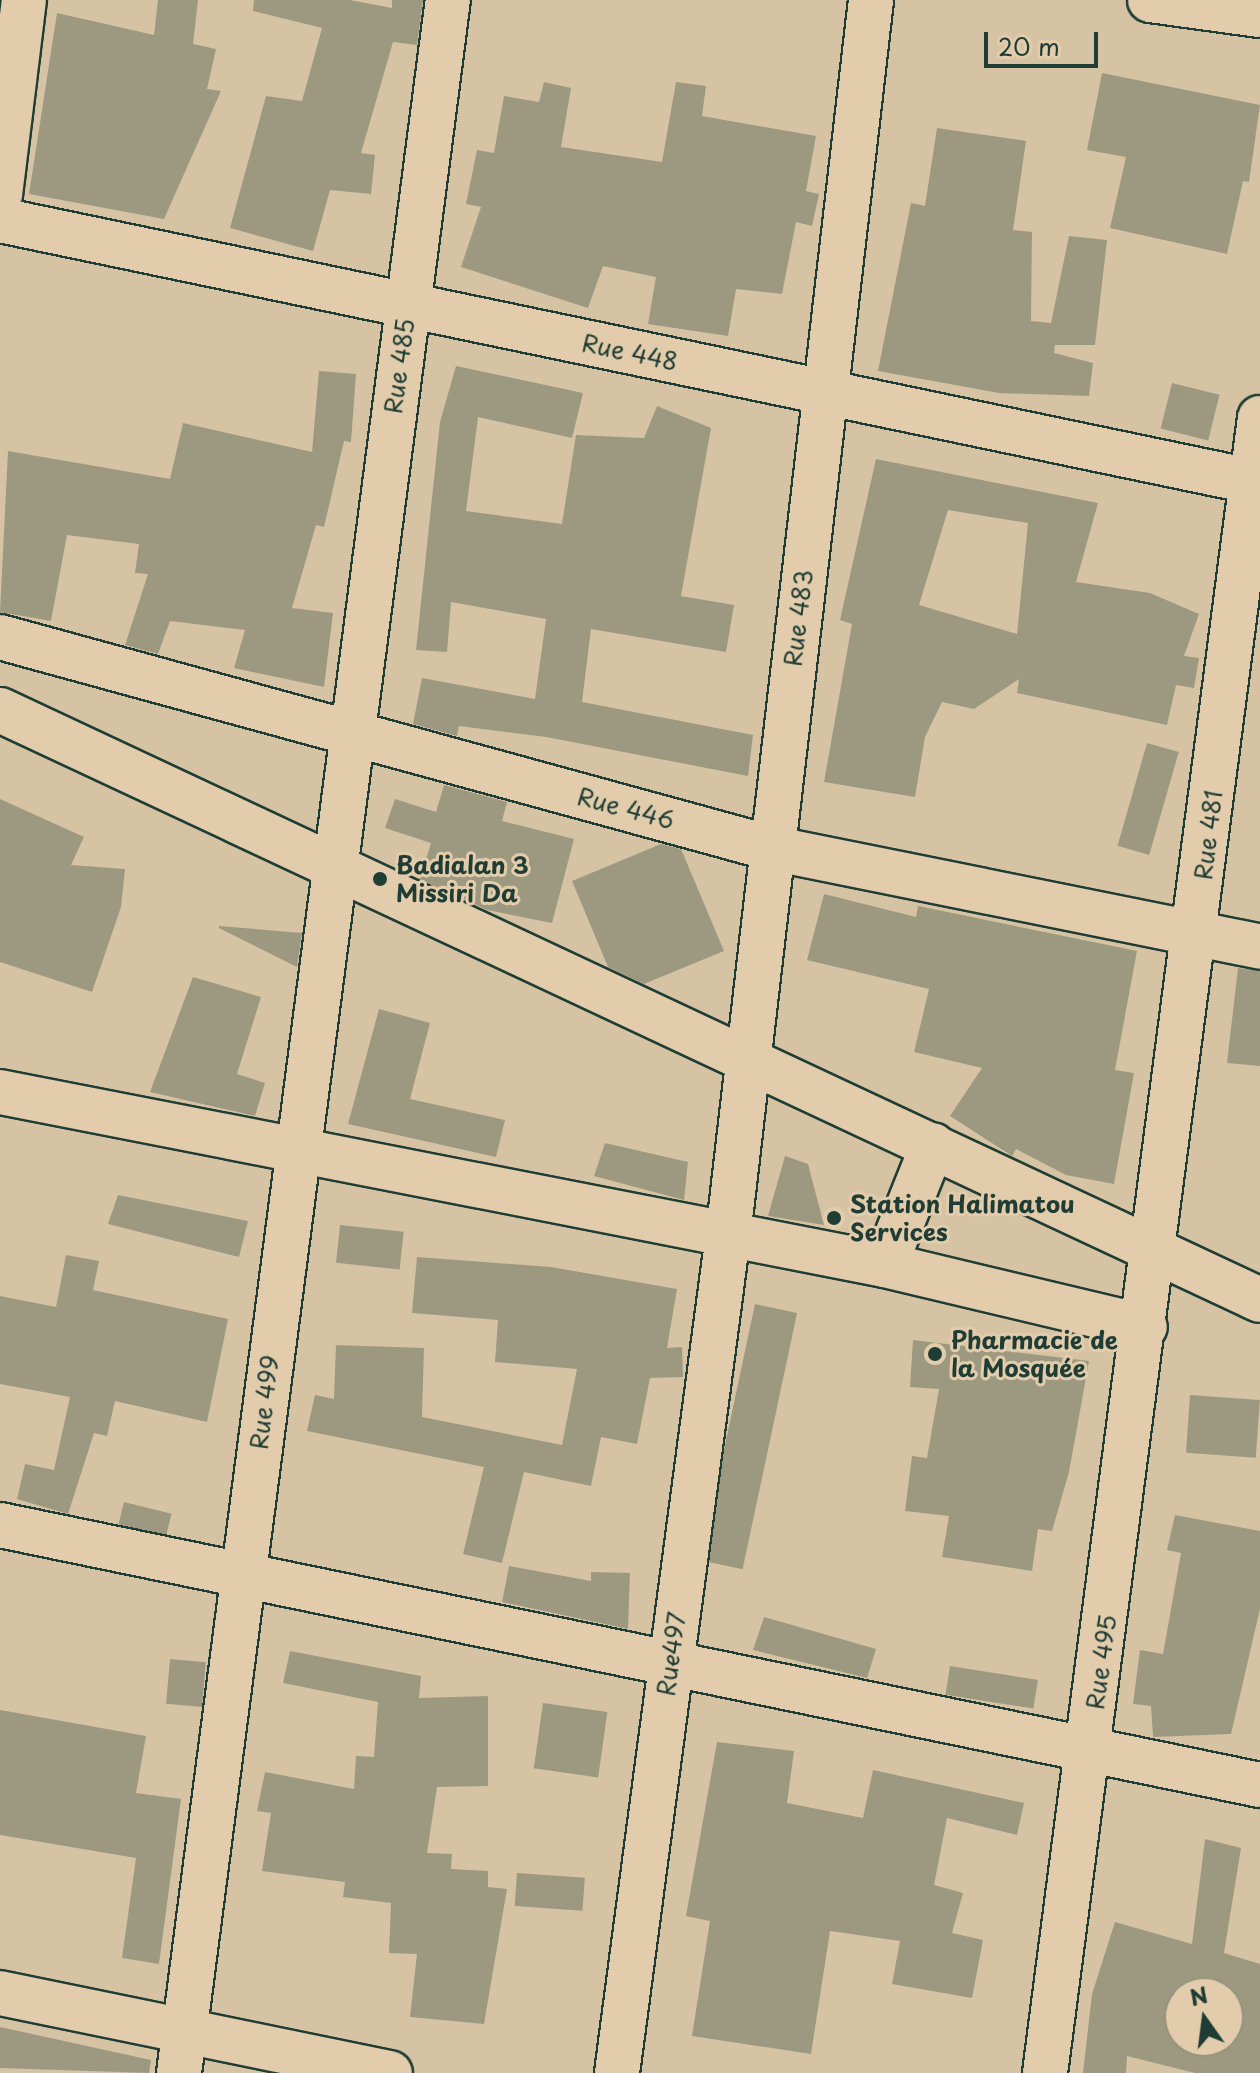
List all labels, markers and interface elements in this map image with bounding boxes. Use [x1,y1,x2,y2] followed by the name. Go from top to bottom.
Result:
[988,16,1102,66] scale bar
[998,28,1060,64] text: 20 m
[378,316,420,416] street label: Rue 485
[579,328,681,376] street label: Rue 448
[778,567,818,669] street label: Rue 483
[574,781,678,835] street label: Rue 446
[1188,788,1228,882] street label: Rue 481
[396,851,529,907] place label: Badialan 3 Missiri Da
[371,870,389,888] marker: Badialan 3 Missiri Da
[850,1190,1077,1246] place label: Station Halimatou Services
[825,1209,843,1227] marker: Station Halimatou Services
[951,1326,1119,1382] place label: Pharmacie de la Mosquée
[926,1345,944,1363] marker: Pharmacie de la Mosquée
[244,1352,284,1452] street label: Rue 499
[651,1610,691,1698] street label: Rue497
[1080,1612,1122,1712] street label: Rue 495
[1164,1977,1244,2057] north arrow
[1186,1977,1211,2013] text: N

